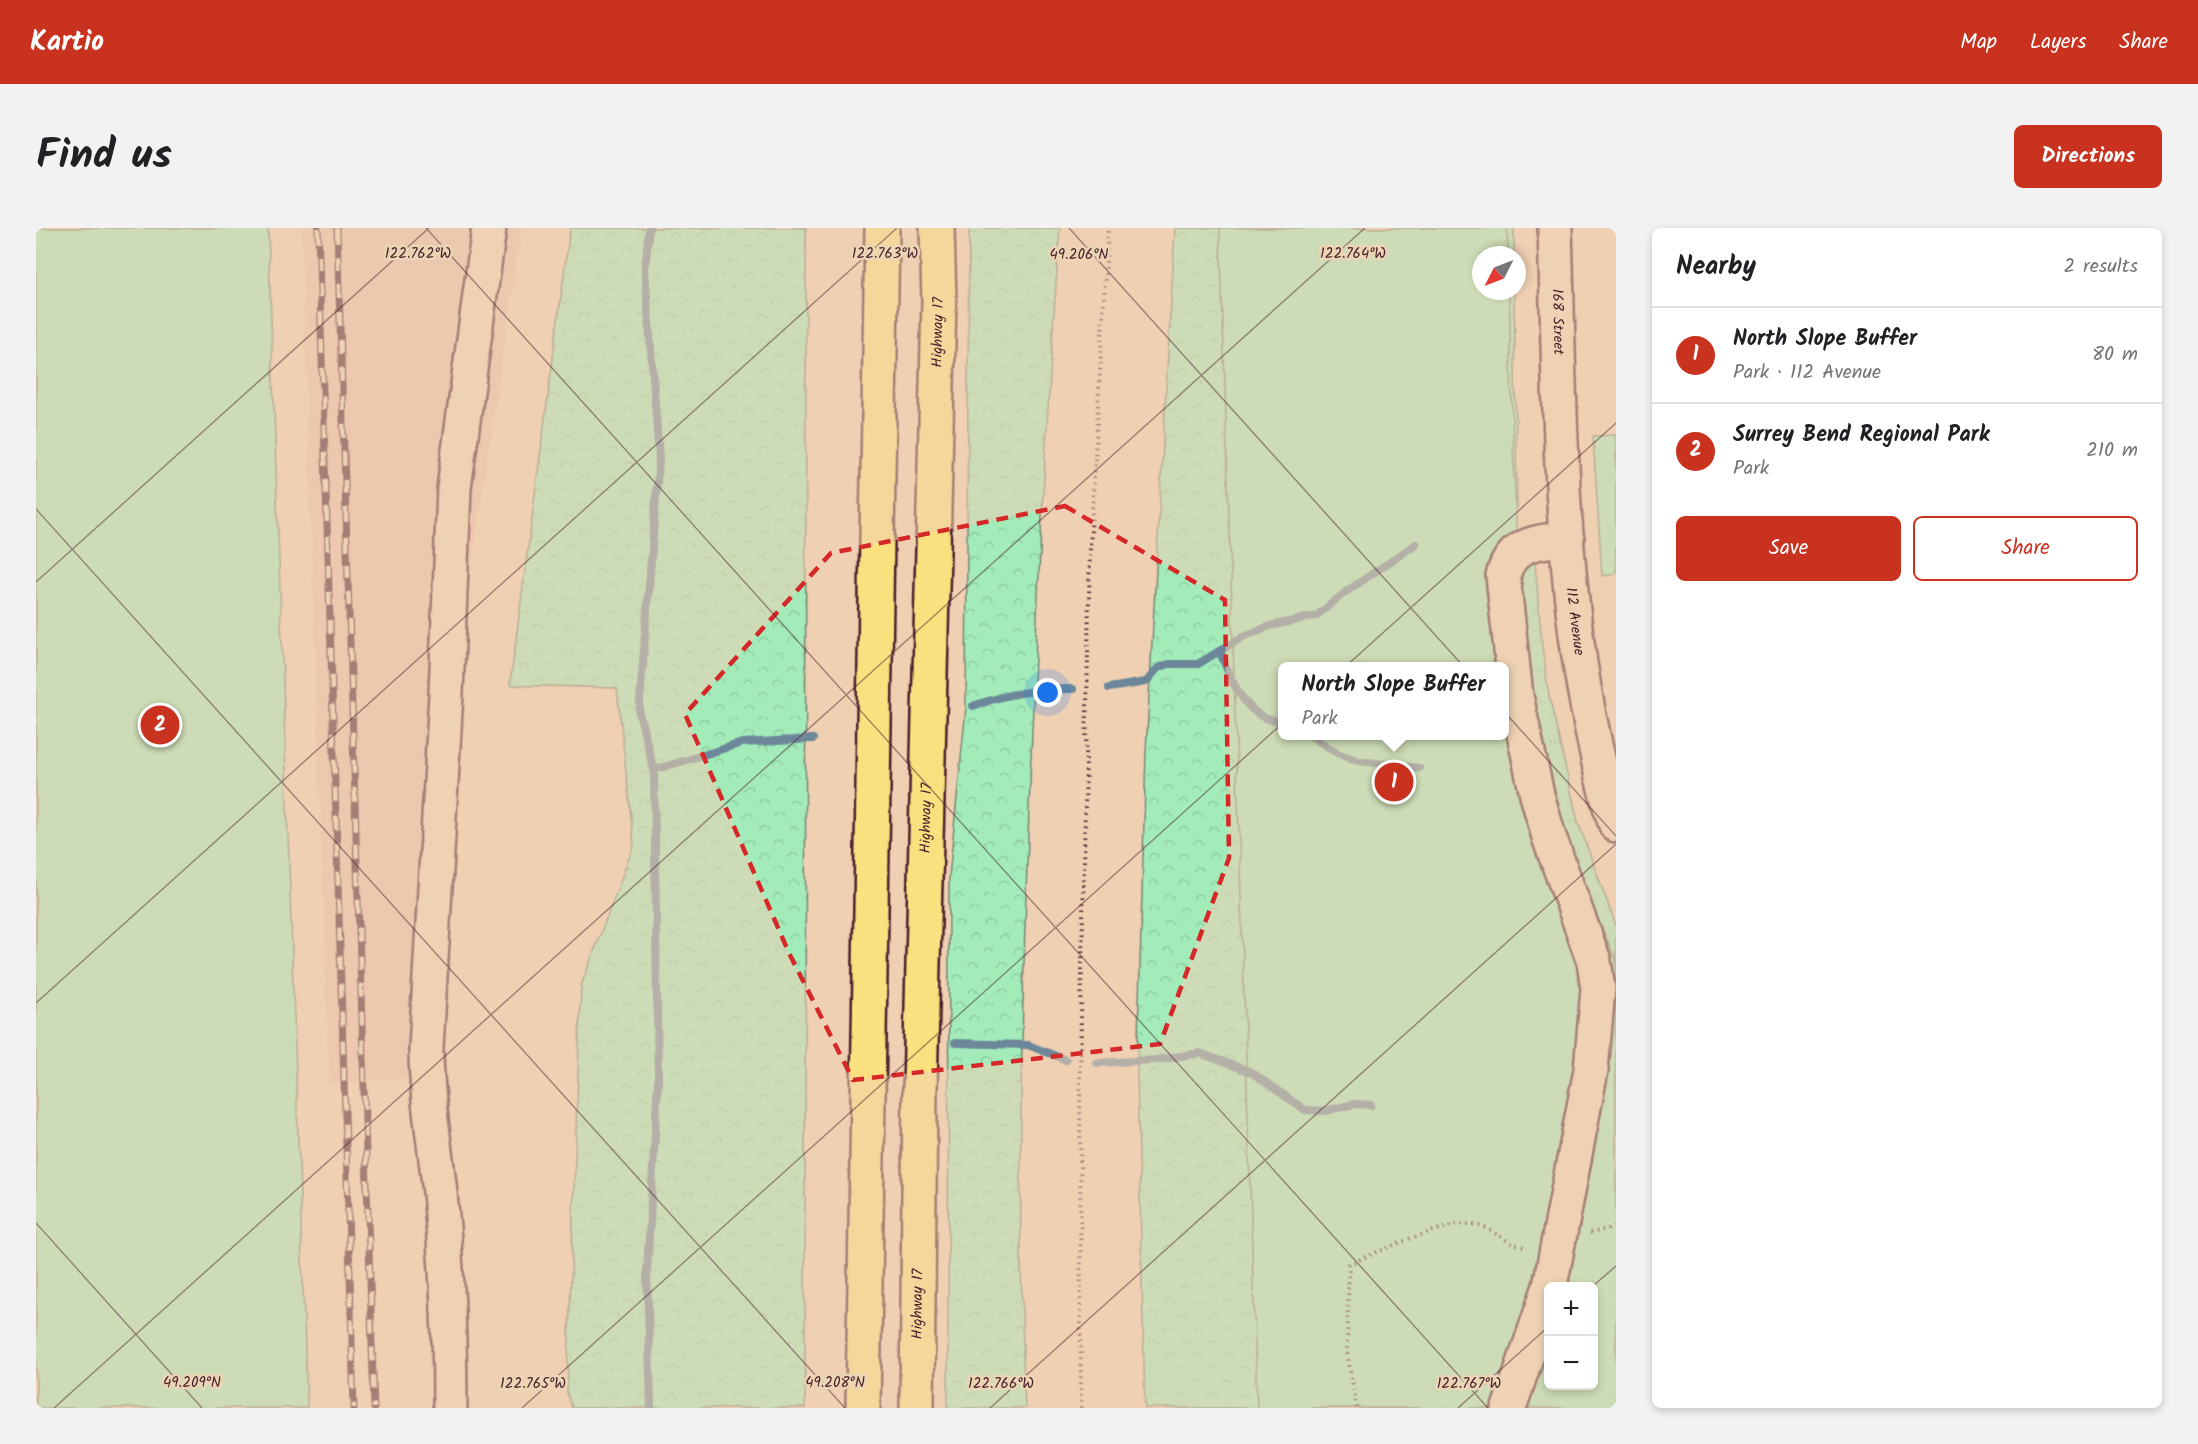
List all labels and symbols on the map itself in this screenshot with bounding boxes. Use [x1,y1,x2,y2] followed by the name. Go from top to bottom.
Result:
[385,242,452,266] text: 122.762°W
[852,242,918,266] text: 122.763°W
[1320,242,1386,266] text: 122.764°W
[1050,243,1108,267] text: 49.206°N
[1472,246,1526,300] north arrow
[1545,288,1570,356] street label: 168 Street
[925,295,951,368] street label: Highway 17
[1559,586,1591,657] street label: 112 Avenue
[1033,678,1062,707] your location
[140,702,180,748] pin: 2
[1374,760,1414,804] pin: 1
[914,781,939,854] street label: Highway 17
[906,1267,930,1339] street label: Highway 17
[163,1371,221,1395] text: 49.209°N
[805,1371,865,1395] text: 49.208°N
[500,1372,566,1396] text: 122.765°W
[968,1372,1034,1396] text: 122.766°W
[1437,1372,1502,1396] text: 122.767°W

